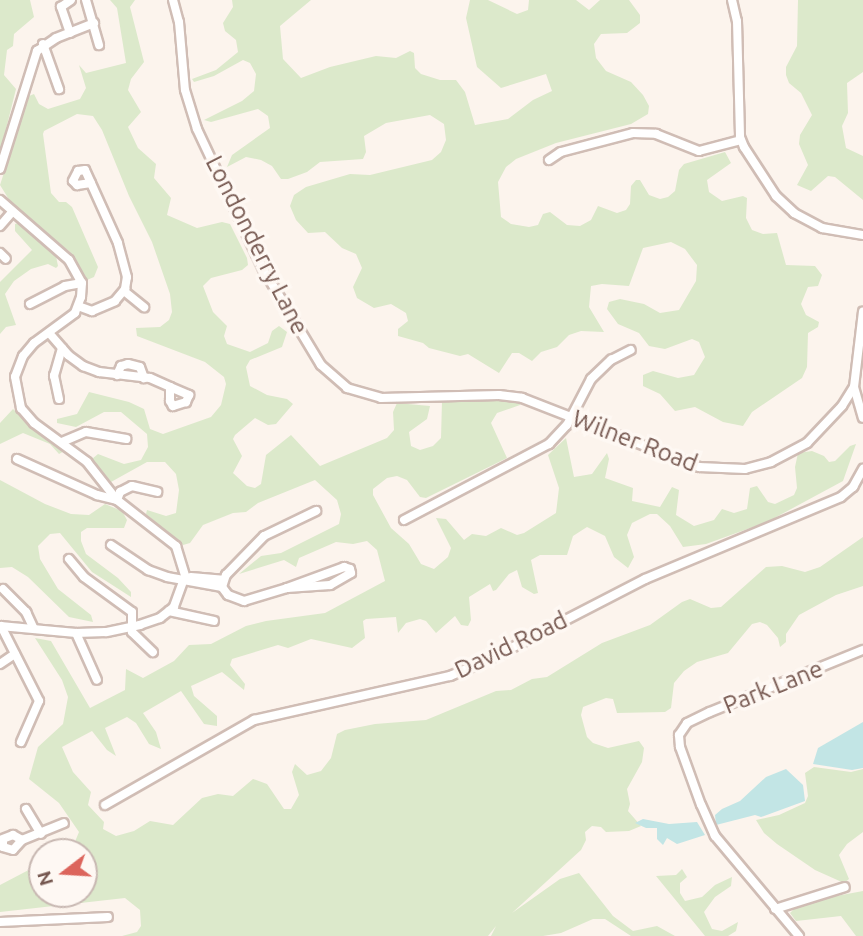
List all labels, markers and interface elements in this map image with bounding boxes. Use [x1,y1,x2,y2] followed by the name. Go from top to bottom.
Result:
[200,151,314,339] street label: Londonderry Lane
[568,404,702,478] street label: Wilner Road
[450,605,572,685] street label: David Road
[719,654,827,720] street label: Park Lane
[28,838,98,908] north arrow
[32,869,57,889] text: N

